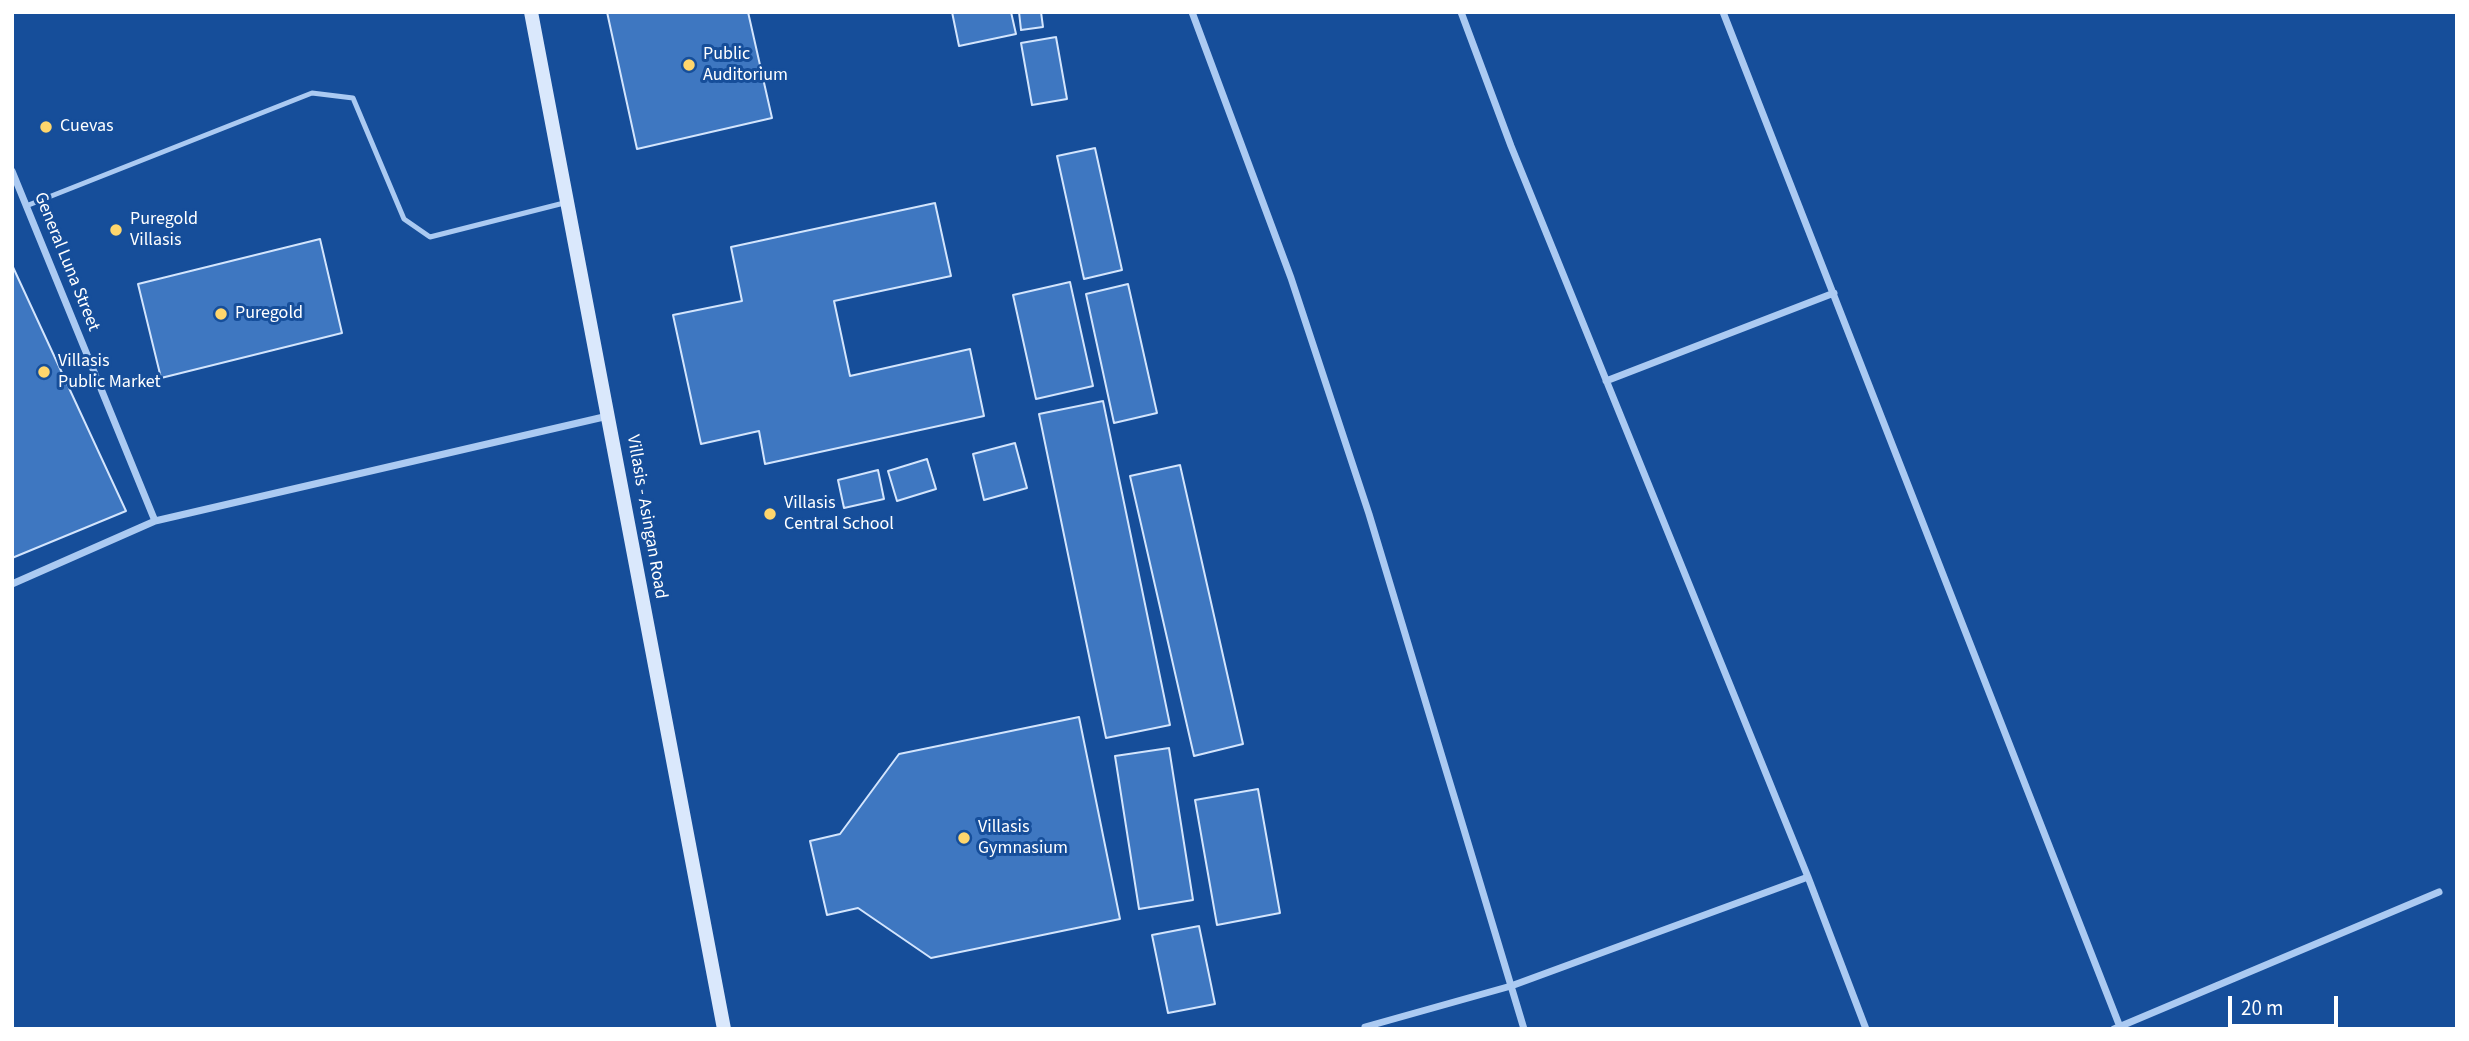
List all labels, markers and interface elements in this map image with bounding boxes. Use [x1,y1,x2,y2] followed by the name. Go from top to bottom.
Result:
[703,44,788,86] place label: Public Auditorium
[681,57,697,73] marker: Public Auditorium
[60,116,114,138] place label: Cuevas
[38,119,54,135] marker: Cuevas
[28,189,104,335] street label: General Luna Street
[130,209,198,252] place label: Puregold Villasis
[108,222,124,238] marker: Puregold Villasis
[235,303,303,325] place label: Puregold
[213,306,229,322] marker: Puregold
[58,351,161,394] place label: Villasis Public Market
[36,364,52,380] marker: Villasis Public Market
[621,433,671,601] street label: Villasis - Asingan Road
[784,493,894,536] place label: Villasis Central School
[762,506,778,522] marker: Villasis Central School
[978,817,1068,860] place label: Villasis Gymnasium
[956,830,972,846] marker: Villasis Gymnasium
[2231,982,2341,1026] scale bar
[2241,993,2283,1023] text: 20 m

